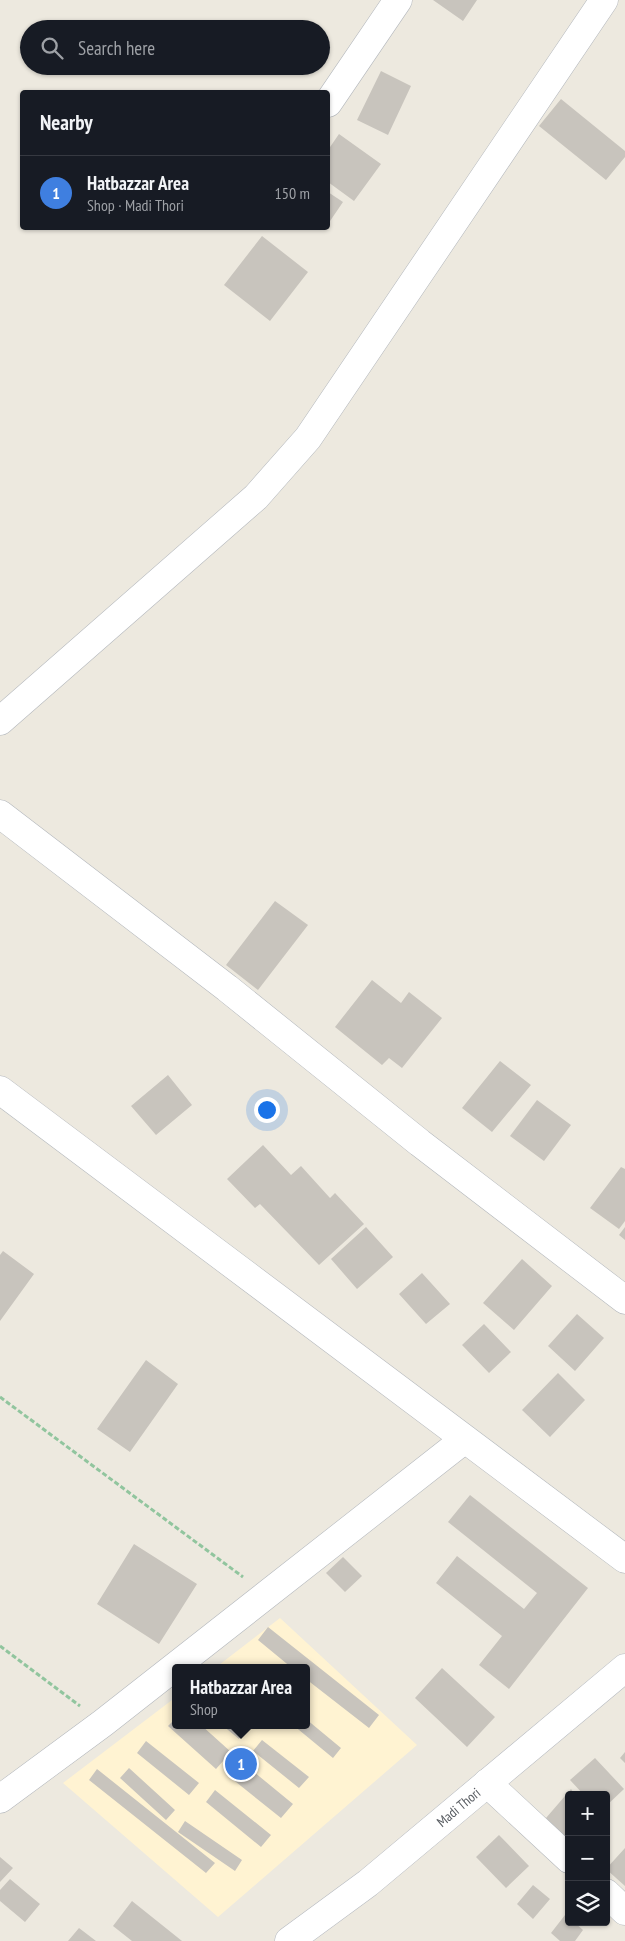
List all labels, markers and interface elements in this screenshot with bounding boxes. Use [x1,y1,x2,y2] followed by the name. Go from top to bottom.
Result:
[20,20,330,75] search box
[38,34,66,62] icon: search
[78,36,155,60] text: Search here
[40,109,93,136] text: Nearby
[87,171,189,195] text: Hatbazzar Area
[52,183,60,203] text: 1
[275,183,310,203] text: 150 m
[87,195,184,215] text: Shop · Madi Thori
[254,1097,280,1123] your location
[172,1664,310,1729] popup
[190,1675,292,1699] text: Hatbazzar Area
[190,1699,218,1719] text: Shop
[225,1745,257,1783] pin: 1
[433,1784,484,1831] street label: Madi Thori
[565,1791,610,1926] map controls
[565,1791,610,1836] button: +
[565,1836,610,1881] button: −
[565,1881,610,1926] button: layers

